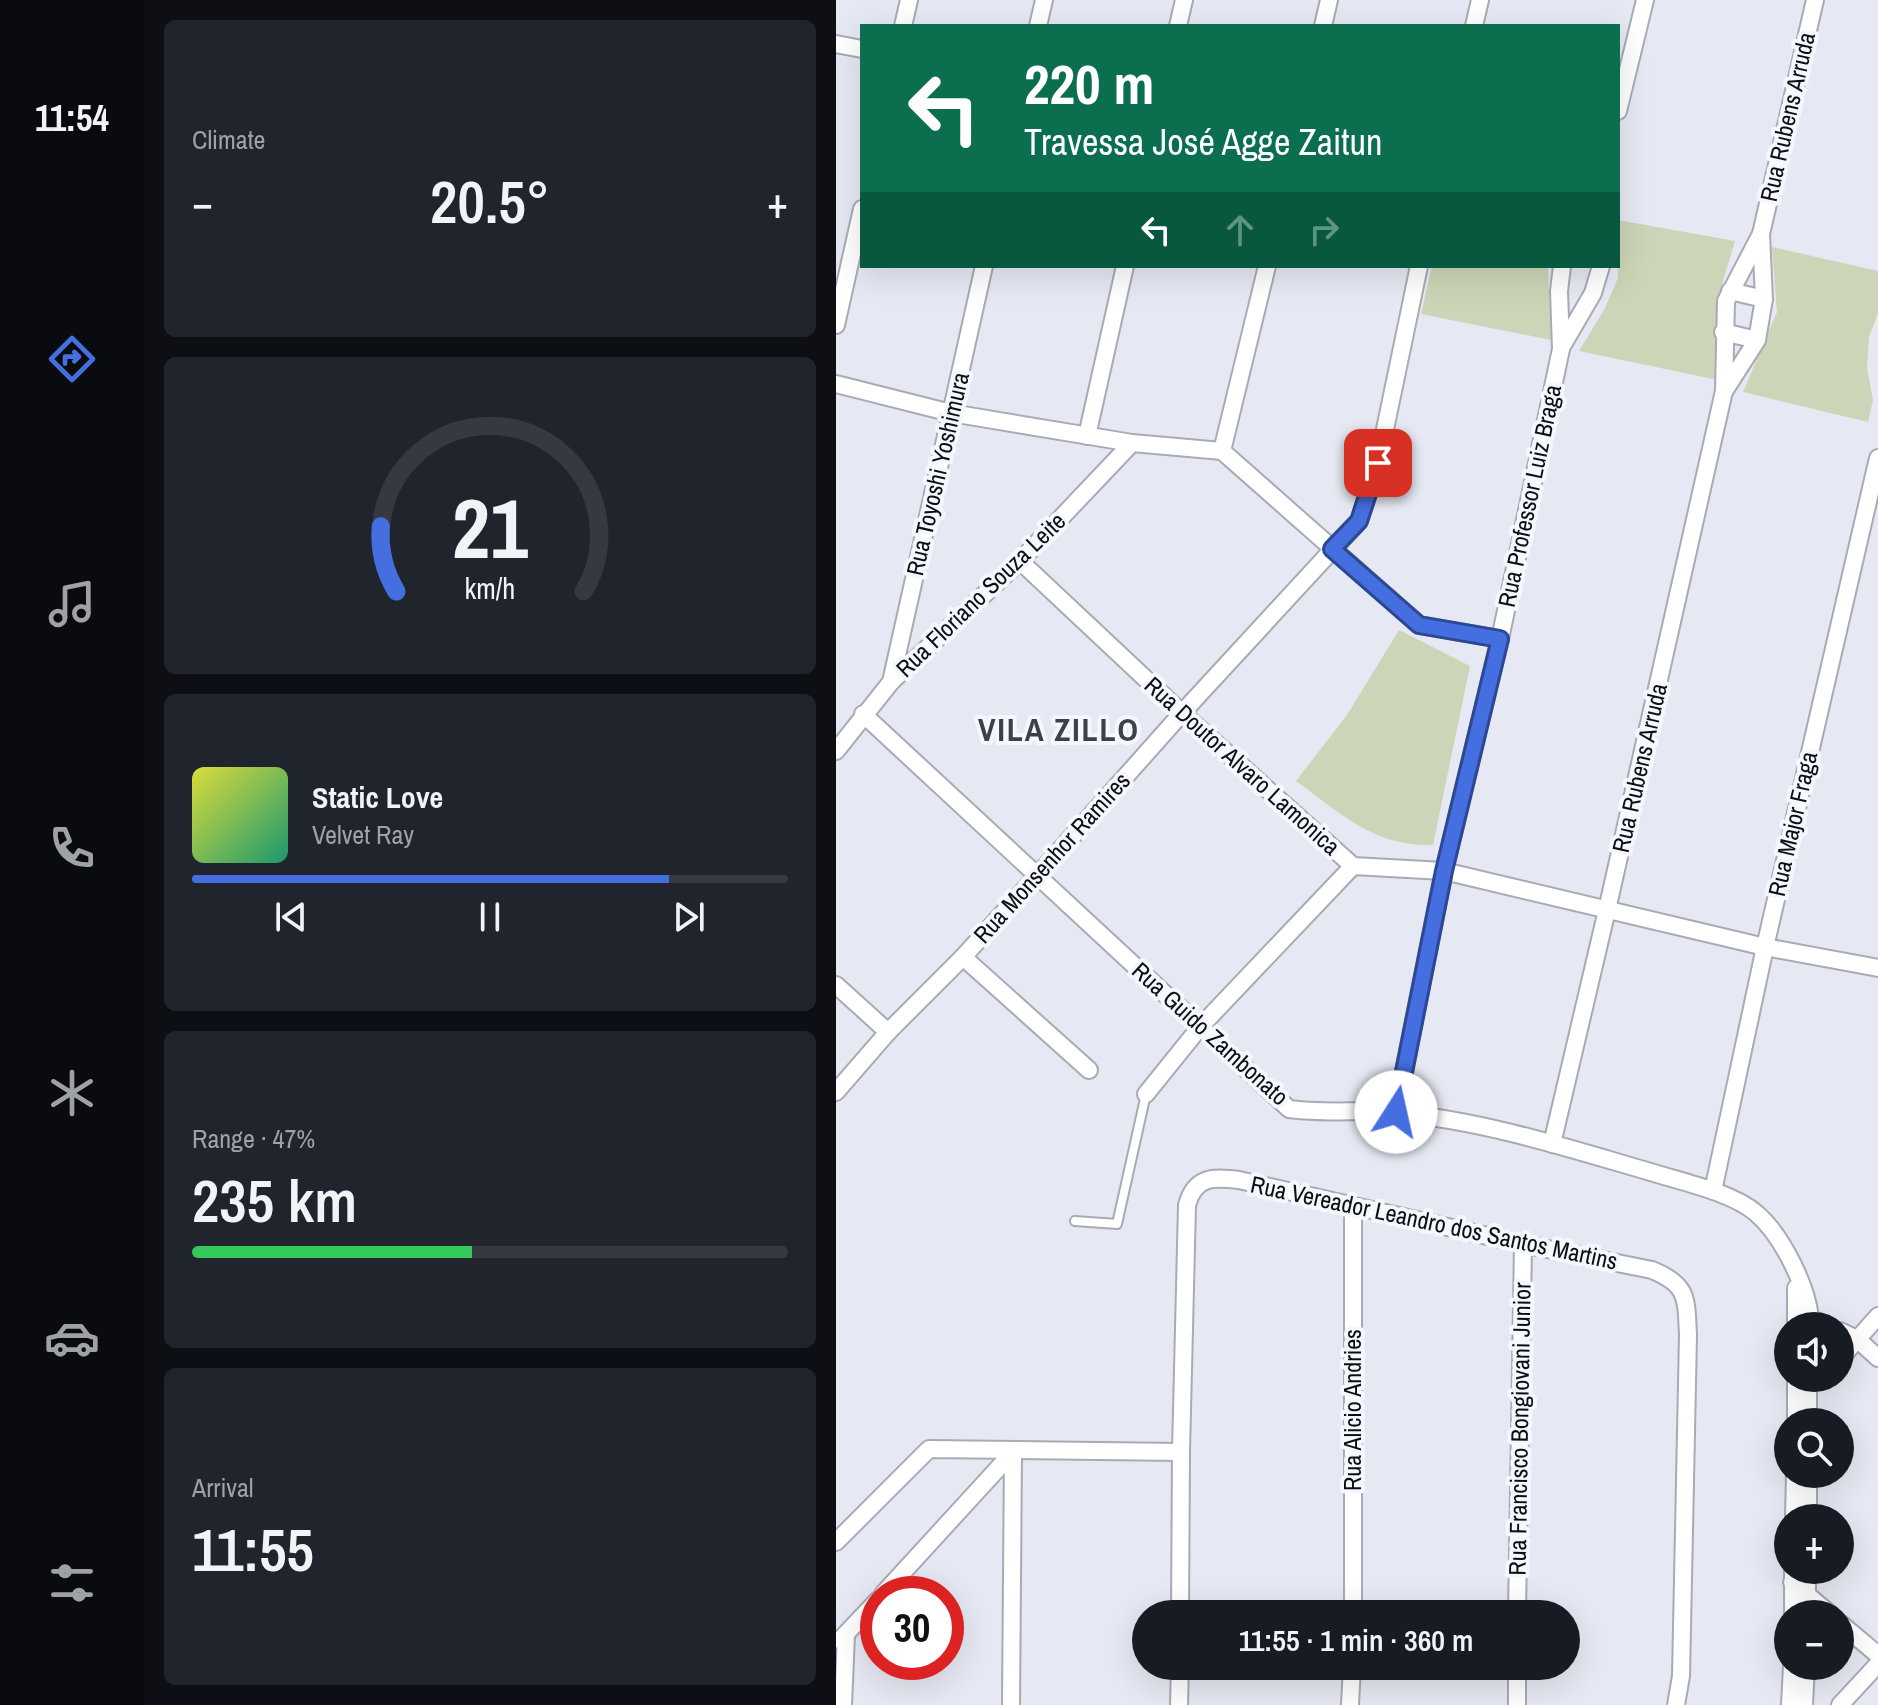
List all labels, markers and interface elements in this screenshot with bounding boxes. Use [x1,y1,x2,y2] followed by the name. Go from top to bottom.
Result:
[1752,29,1822,205] street label: Rua Rubens Arruda
[1024,46,1154,121] text: 220 m
[892,56,996,160] icon: left
[35,94,109,142] text: 11:54
[1024,118,1382,166] text: Travessa José Agge Zaitun
[192,122,265,157] text: Climate
[430,161,550,242] text: 20.5°
[192,172,213,232] text: −
[767,172,788,232] text: +
[1134,208,1178,252] icon: left
[1218,208,1262,252] icon: ahead
[1302,208,1346,252] icon: right
[44,331,100,387] icon: directions
[898,369,976,579] street label: Rua Toyoshi Yoshimura
[1490,382,1568,610] street label: Rua Professor Luiz Braga
[1344,429,1412,497] pin
[1356,441,1400,485] icon: arrive
[452,471,528,583] text: 21
[889,505,1072,684] street label: Rua Floriano Souza Leite
[465,569,515,608] text: km/h
[44,576,100,632] icon: music
[1138,669,1347,862] street label: Rua Doutor Alvaro Lamonica
[1604,680,1674,856] street label: Rua Rubens Arruda
[978,708,1140,751] district label: VILA ZILLO
[1760,748,1824,899] street label: Rua Major Fraga
[966,765,1137,950] street label: Rua Monsenhor Ramires
[312,777,443,817] text: Static Love
[312,817,414,852] text: Velvet Ray
[44,820,100,876] icon: phone
[269,895,313,939] icon: previous
[468,895,512,939] icon: pause
[667,895,711,939] icon: next
[1126,954,1296,1112] street label: Rua Guido Zambonato
[44,1065,100,1121] icon: climate
[1354,1070,1438,1154] position arrow
[192,1121,315,1156] text: Range · 47%
[192,1160,357,1241] text: 235 km
[1248,1167,1621,1277] street label: Rua Vereador Leandro dos Santos Martins
[1500,1282,1538,1576] street label: Rua Francisco Bongiovani Junior
[44,1310,100,1366] icon: car
[1774,1312,1854,1680] map controls
[1774,1312,1854,1392] button: sound
[1336,1329,1368,1491] street label: Rua Alicio Andries
[1774,1408,1854,1488] button: search
[192,1470,254,1505] text: Arrival
[1774,1504,1854,1584] button: +
[192,1509,314,1590] text: 11:55
[44,1555,100,1611] icon: filters
[860,1576,964,1680] speed limit sign: 30
[1774,1600,1854,1680] button: −
[1239,1620,1473,1660] text: 11:55 · 1 min · 360 m

